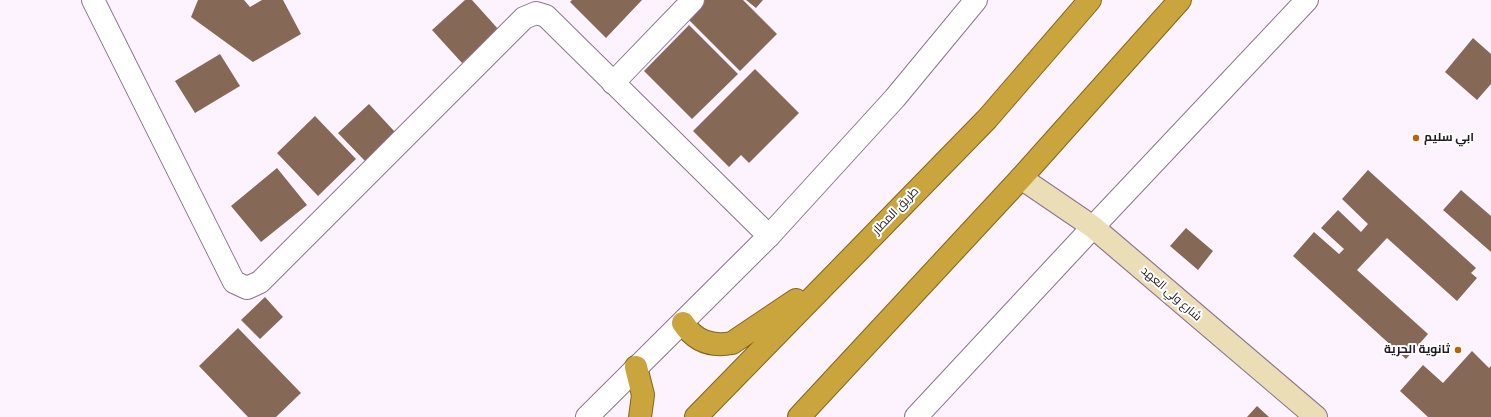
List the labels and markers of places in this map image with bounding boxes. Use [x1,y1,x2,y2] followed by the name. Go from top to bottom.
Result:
[1424,131,1474,145] place label: ابي سليم
[1411,133,1421,143] marker: ابي سليم
[1384,343,1450,357] place label: ثانوية الحرية
[1453,345,1463,355] marker: ثانوية الحرية

